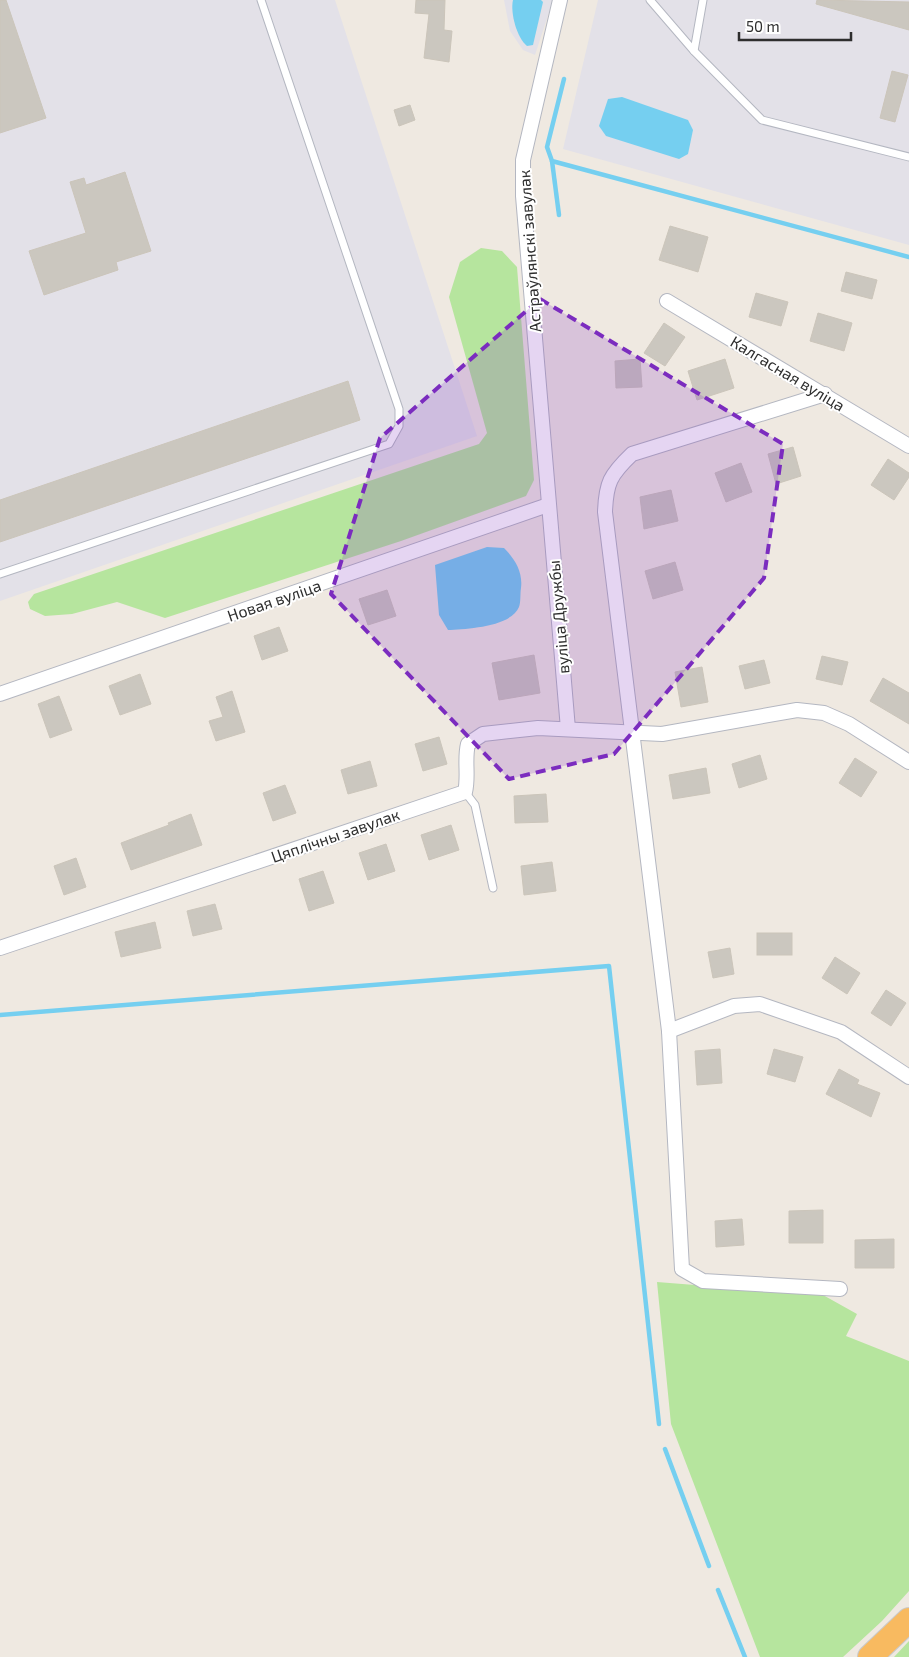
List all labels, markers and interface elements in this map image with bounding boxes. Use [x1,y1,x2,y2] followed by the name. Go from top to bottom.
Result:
[739,10,852,42] scale bar
[746,17,780,35] text: 50 m
[514,169,545,333] street label: Астраўлянскі завулак
[727,331,849,415] street label: Калгасная вуліца
[544,559,573,675] street label: вуліца Дружбы
[225,575,324,626] street label: Новая вуліца
[268,804,403,867] street label: Цяплічны завулак

